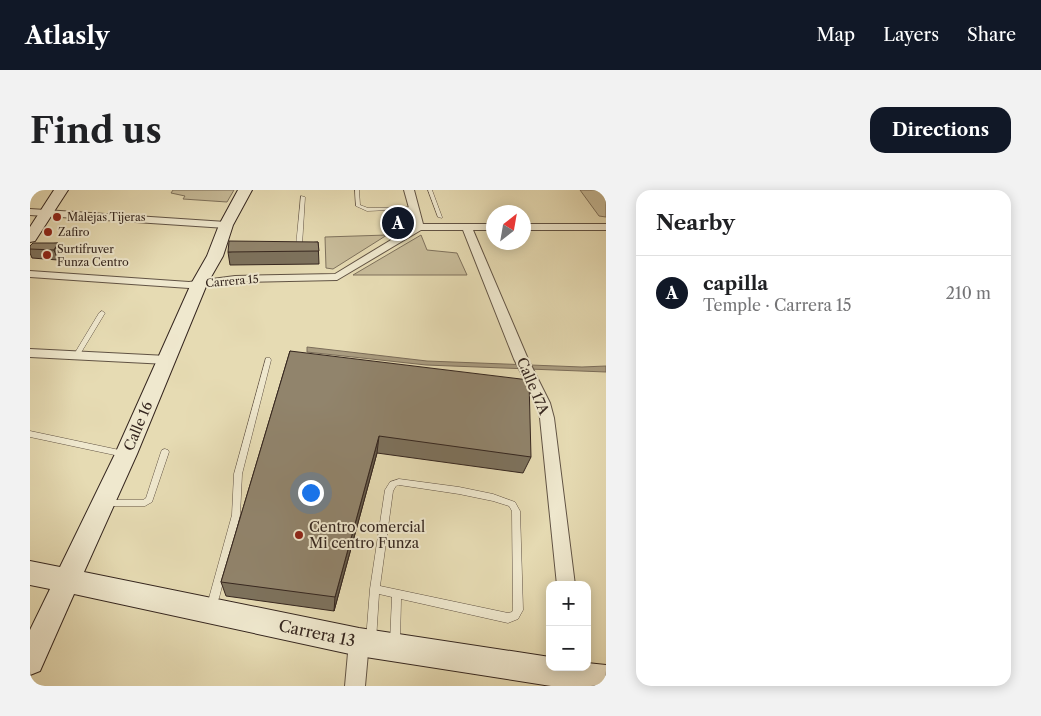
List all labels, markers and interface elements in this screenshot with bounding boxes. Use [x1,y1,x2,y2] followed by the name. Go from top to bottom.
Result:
[25,21,109,50] text: Atlasly
[817,24,855,46] text: Map
[883,24,939,46] text: Layers
[967,24,1016,46] text: Share
[870,107,1011,153] button: Directions
[30,109,162,152] text: Find us
[382,204,414,242] pin: A
[486,205,531,250] north arrow
[67,210,146,224] place label: Malejas Tijeras
[656,210,735,235] text: Nearby
[51,211,63,223] marker: Malejas Tijeras
[58,225,90,239] place label: Zafiro
[42,226,54,238] marker: Zafiro
[57,242,129,269] place label: Surtifruver Funza Centro
[41,249,53,261] marker: Surtifruver Funza Centro
[205,272,259,290] street label: Carrera 15
[703,272,768,295] text: capilla
[666,283,678,303] text: A
[946,283,991,303] text: 210 m
[703,295,852,315] text: Temple · Carrera 15
[513,355,553,418] street label: Calle 17A
[120,398,156,454] street label: Calle 16
[298,480,324,506] your location
[309,518,425,552] place label: Centro comercial Mi centro Funza
[293,529,305,541] marker: Centro comercial Mi centro Funza
[546,581,591,671] map controls
[546,581,591,626] button: +
[277,615,357,651] street label: Carrera 13
[546,626,591,671] button: −

